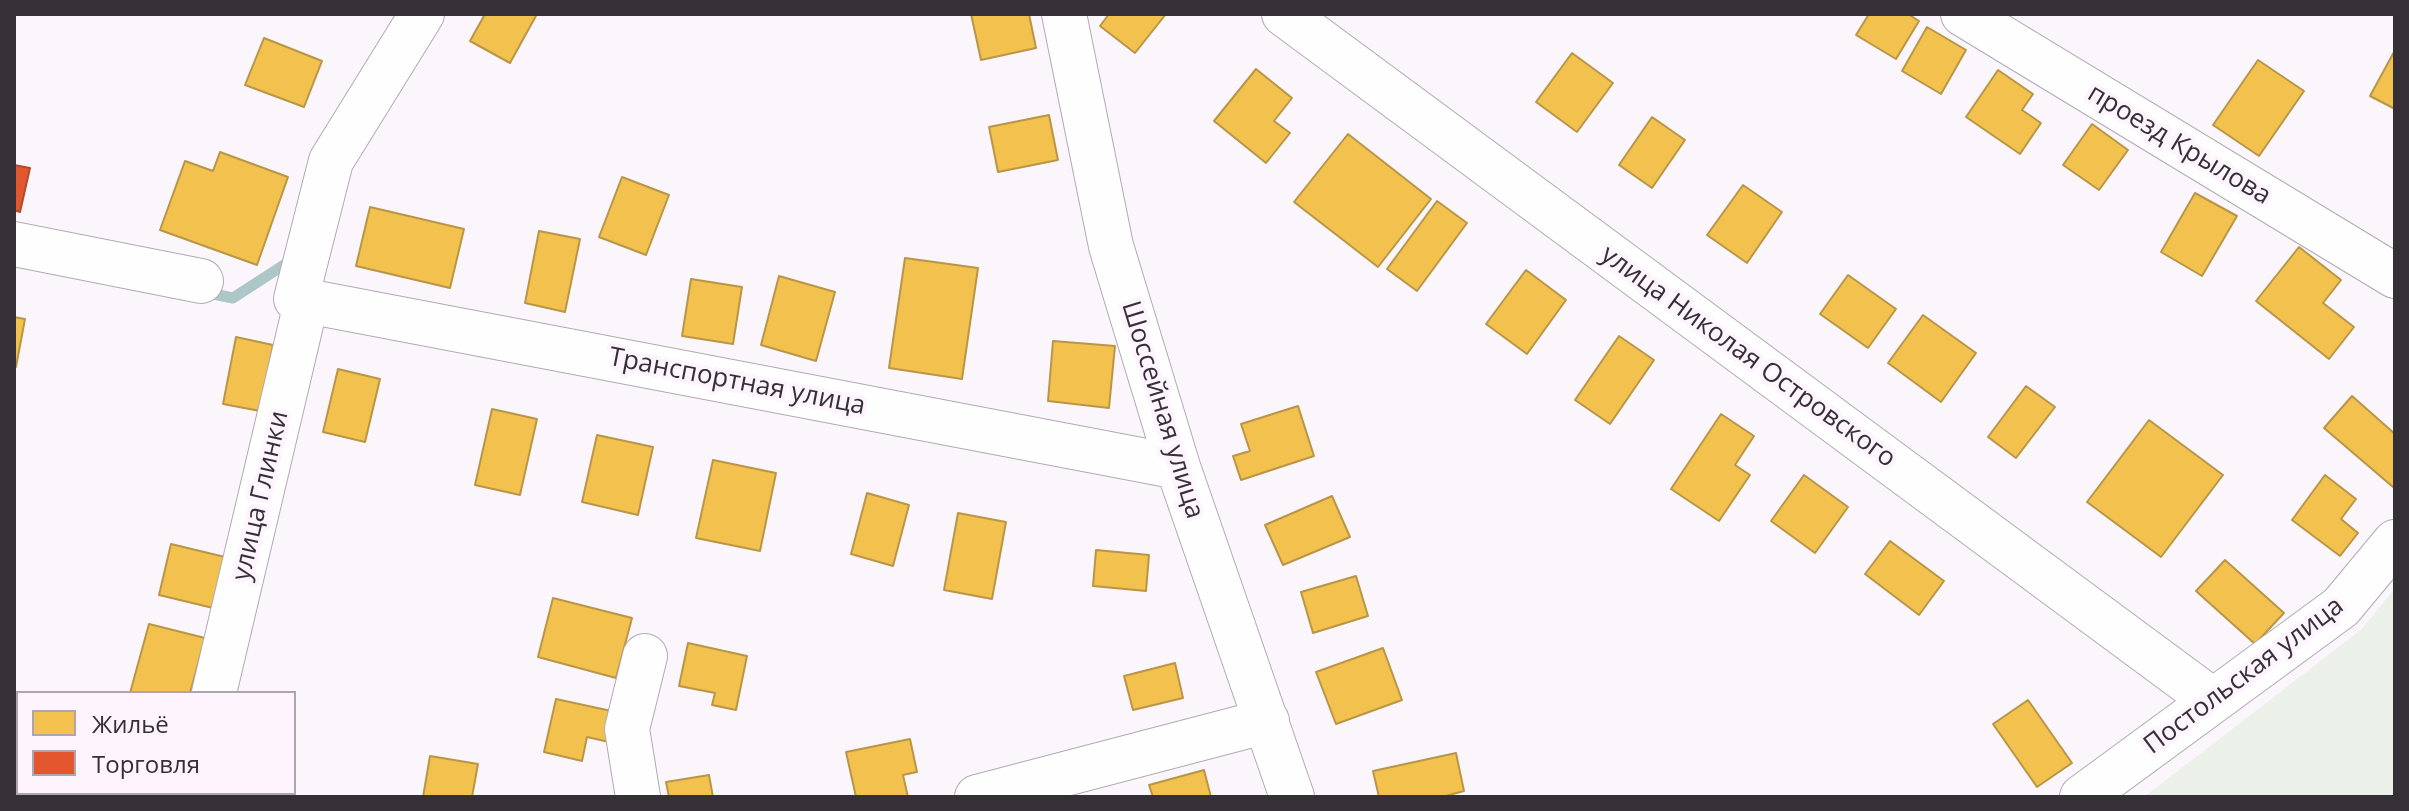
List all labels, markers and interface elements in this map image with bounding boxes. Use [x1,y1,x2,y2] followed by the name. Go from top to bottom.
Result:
[2082,78,2276,212] street label: проезд Крылова
[1594,239,1902,475] street label: улица Николая Островского
[1114,298,1210,522] street label: Шоссейная улица
[606,342,868,422] street label: Транспортная улица
[226,408,296,584] street label: улица Глинки
[2138,591,2350,761] street label: Постольская улица
[16,691,296,795] legend
[92,707,169,740] text: Жильё
[92,747,200,780] text: Торговля

